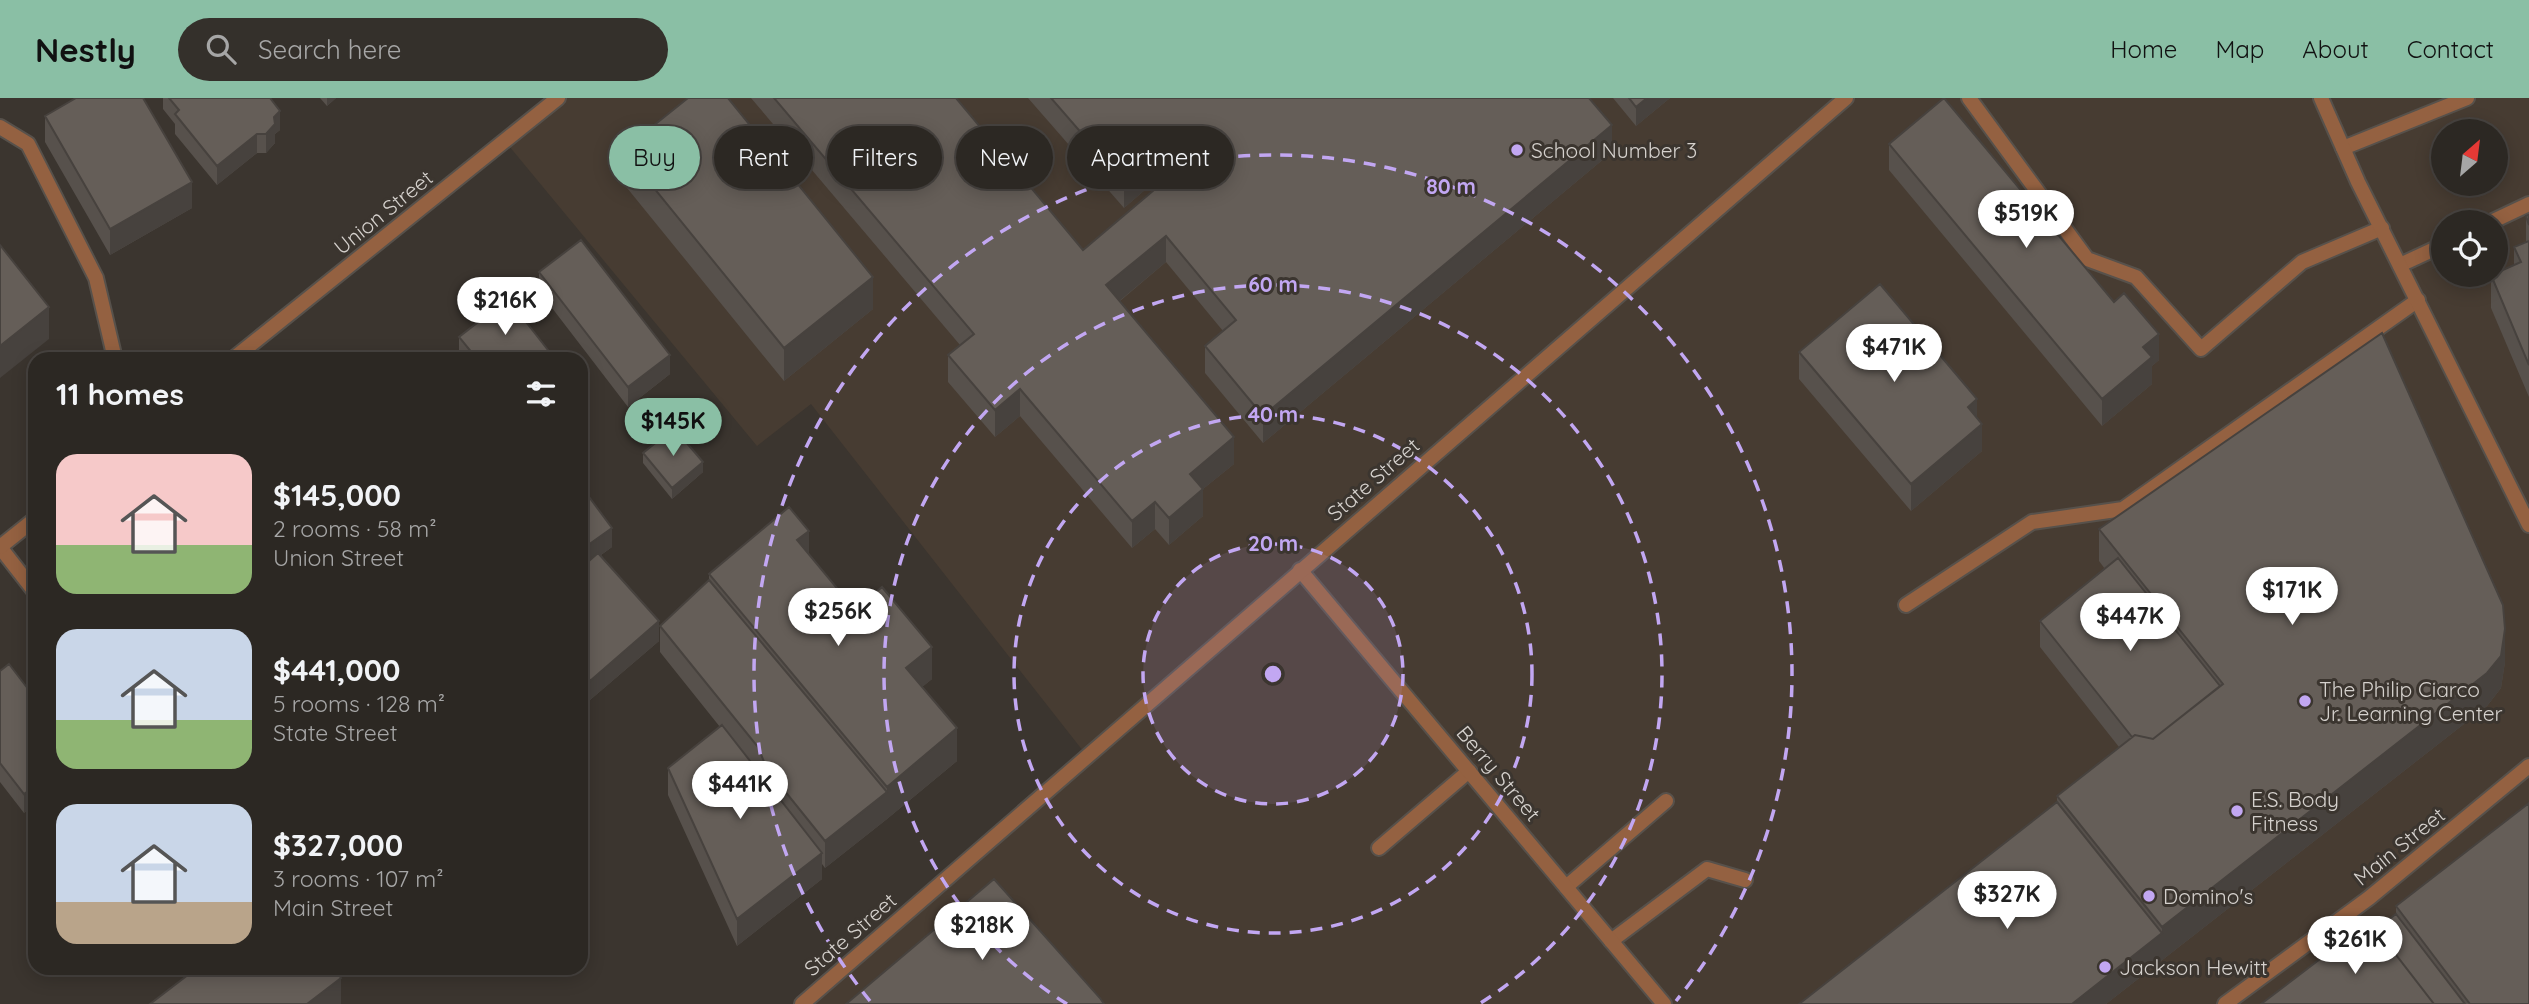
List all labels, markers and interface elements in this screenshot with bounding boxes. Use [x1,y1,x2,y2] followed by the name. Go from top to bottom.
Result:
[178,18,668,81] search box
[35,29,136,70] text: Nestly
[202,30,240,68] icon: search
[258,33,401,66] text: Search here
[2110,34,2177,64] text: Home
[2215,34,2264,64] text: Map
[2302,34,2369,64] text: About
[2407,34,2494,64] text: Contact
[2431,119,2508,196] north arrow
[2431,119,2508,287] map controls
[609,126,700,189] chip: Buy
[714,126,813,189] chip: Rent
[827,126,942,189] chip: Filters
[956,126,1053,189] chip: New
[1067,126,1234,189] chip: Apartment
[1531,137,1697,163] place label: School Number 3
[1509,142,1525,158] marker: School Number 3
[328,164,438,260] street label: Union Street
[1426,173,1476,199] text: 80 m
[1977,190,2075,250] pin: $519K
[1994,198,2058,227] text: $519K
[2431,210,2508,287] button: locate
[1248,271,1298,297] text: 60 m
[456,278,554,337] pin: $216K
[473,285,537,314] text: $216K
[1845,324,1943,384] pin: $471K
[1862,332,1926,361] text: $471K
[56,375,184,413] text: 11 homes
[522,375,560,413] icon: filters
[624,398,722,458] pin: $145K
[1248,401,1298,427] text: 40 m
[641,406,705,435] text: $145K
[1322,432,1424,526] street label: State Street
[273,476,401,514] text: $145,000
[112,482,196,566] icon: home
[273,514,436,543] text: 2 rooms · 58 m²
[1248,530,1298,556] text: 20 m
[273,543,404,572] text: Union Street
[2243,568,2341,627] pin: $171K
[2262,575,2322,604] text: $171K
[789,588,887,648] pin: $256K
[2081,594,2179,653] pin: $447K
[804,596,872,625] text: $256K
[2096,601,2164,630] text: $447K
[273,651,400,689] text: $441,000
[112,657,196,741] icon: home
[1261,662,1285,686] centre of rings
[2319,676,2503,726] place label: The Philip Ciarco Jr. Learning Center
[273,689,445,718] text: 5 rooms · 128 m²
[2297,693,2313,709] marker: The Philip Ciarco Jr. Learning Center
[273,718,397,747] text: State Street
[1452,720,1546,826] street label: Berry Street
[691,762,789,821] pin: $441K
[708,769,772,798] text: $441K
[2251,786,2339,836] place label: E.S. Body Fitness
[2348,801,2450,891] street label: Main Street
[2229,803,2245,819] marker: E.S. Body Fitness
[273,826,403,864] text: $327,000
[112,832,196,916] icon: home
[273,864,444,893] text: 3 rooms · 107 m²
[1958,872,2056,931] pin: $327K
[1974,879,2040,908] text: $327K
[2163,883,2253,909] place label: Domino's
[799,887,901,981] street label: State Street
[2141,888,2157,904] marker: Domino's
[273,893,393,922] text: Main Street
[933,902,1031,962] pin: $218K
[950,910,1014,939] text: $218K
[2306,916,2404,976] pin: $261K
[2323,924,2387,953] text: $261K
[2119,954,2268,980] place label: Jackson Hewitt
[2097,959,2113,975] marker: Jackson Hewitt

